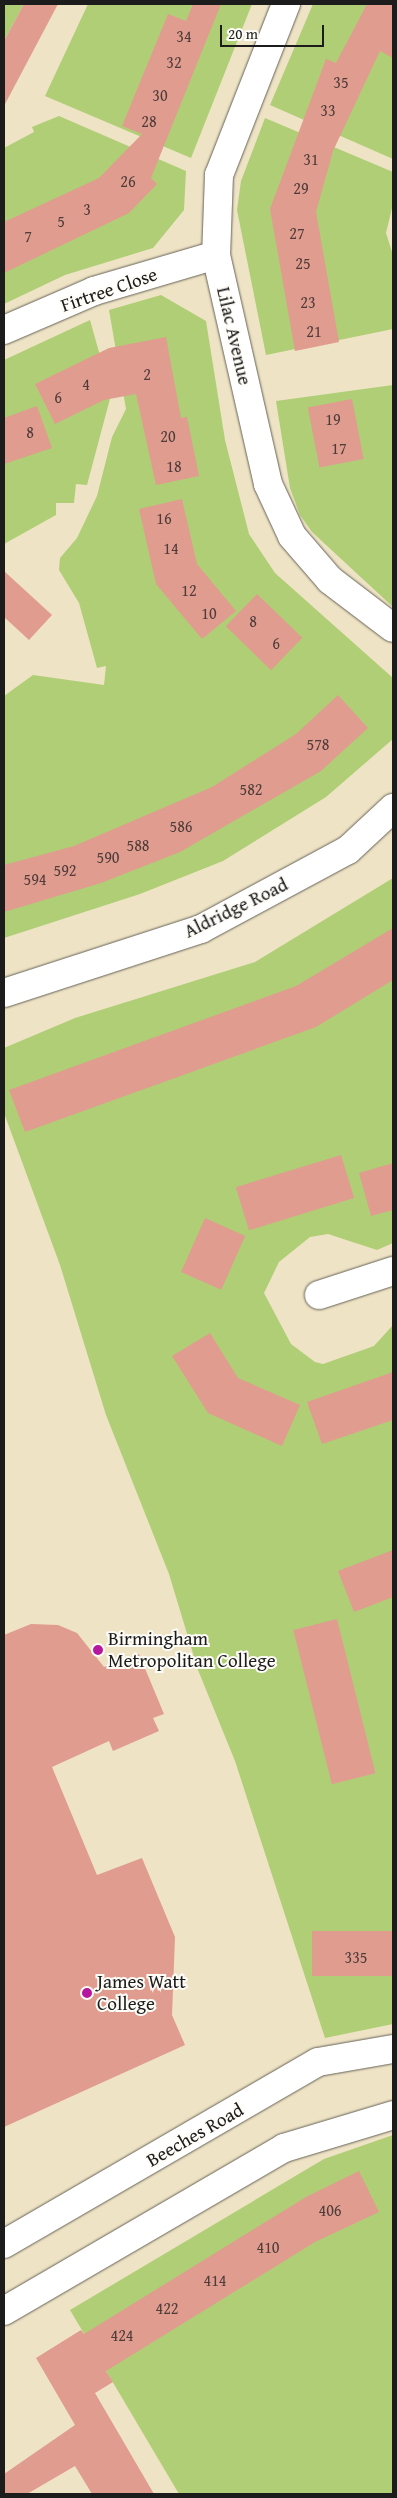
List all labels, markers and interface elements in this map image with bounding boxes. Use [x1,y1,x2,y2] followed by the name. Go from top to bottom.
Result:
[222,15,326,47] scale bar
[228,23,258,44] text: 20 m
[176,26,192,46] house number: 34
[166,52,182,72] house number: 32
[333,72,349,92] house number: 35
[152,85,168,105] house number: 30
[320,100,336,120] house number: 33
[141,111,157,131] house number: 28
[303,149,319,169] house number: 31
[120,171,136,191] house number: 26
[293,178,309,198] house number: 29
[83,199,91,219] house number: 3
[57,211,65,231] house number: 5
[289,223,305,243] house number: 27
[24,226,32,246] house number: 7
[295,253,311,273] house number: 25
[58,263,160,317] street label: Firtree Close
[212,285,256,387] street label: Lilac Avenue
[300,292,316,312] house number: 23
[306,321,322,341] house number: 21
[143,364,151,384] house number: 2
[82,374,90,394] house number: 4
[54,387,62,407] house number: 6
[325,409,341,429] house number: 19
[26,422,34,442] house number: 8
[160,426,176,446] house number: 20
[331,438,347,458] house number: 17
[166,456,182,476] house number: 18
[156,508,172,528] house number: 16
[163,538,179,558] house number: 14
[181,580,197,600] house number: 12
[201,603,217,623] house number: 10
[249,611,257,631] house number: 8
[272,633,280,653] house number: 6
[306,734,330,754] house number: 578
[239,779,263,799] house number: 582
[169,816,193,836] house number: 586
[126,835,150,855] house number: 588
[96,847,120,867] house number: 590
[53,860,77,880] house number: 592
[23,869,47,889] house number: 594
[180,873,292,943] street label: Aldridge Road
[108,1628,276,1672] place label: Birmingham Metropolitan College
[92,1644,104,1656] marker: Birmingham Metropolitan College
[344,1947,368,1967] house number: 335
[97,1971,186,2015] place label: James Watt College
[81,1987,93,1999] marker: James Watt College
[143,2098,247,2172] street label: Beeches Road
[318,2200,342,2220] house number: 406
[256,2237,280,2257] house number: 410
[203,2270,227,2290] house number: 414
[155,2298,179,2318] house number: 422
[110,2325,134,2345] house number: 424

